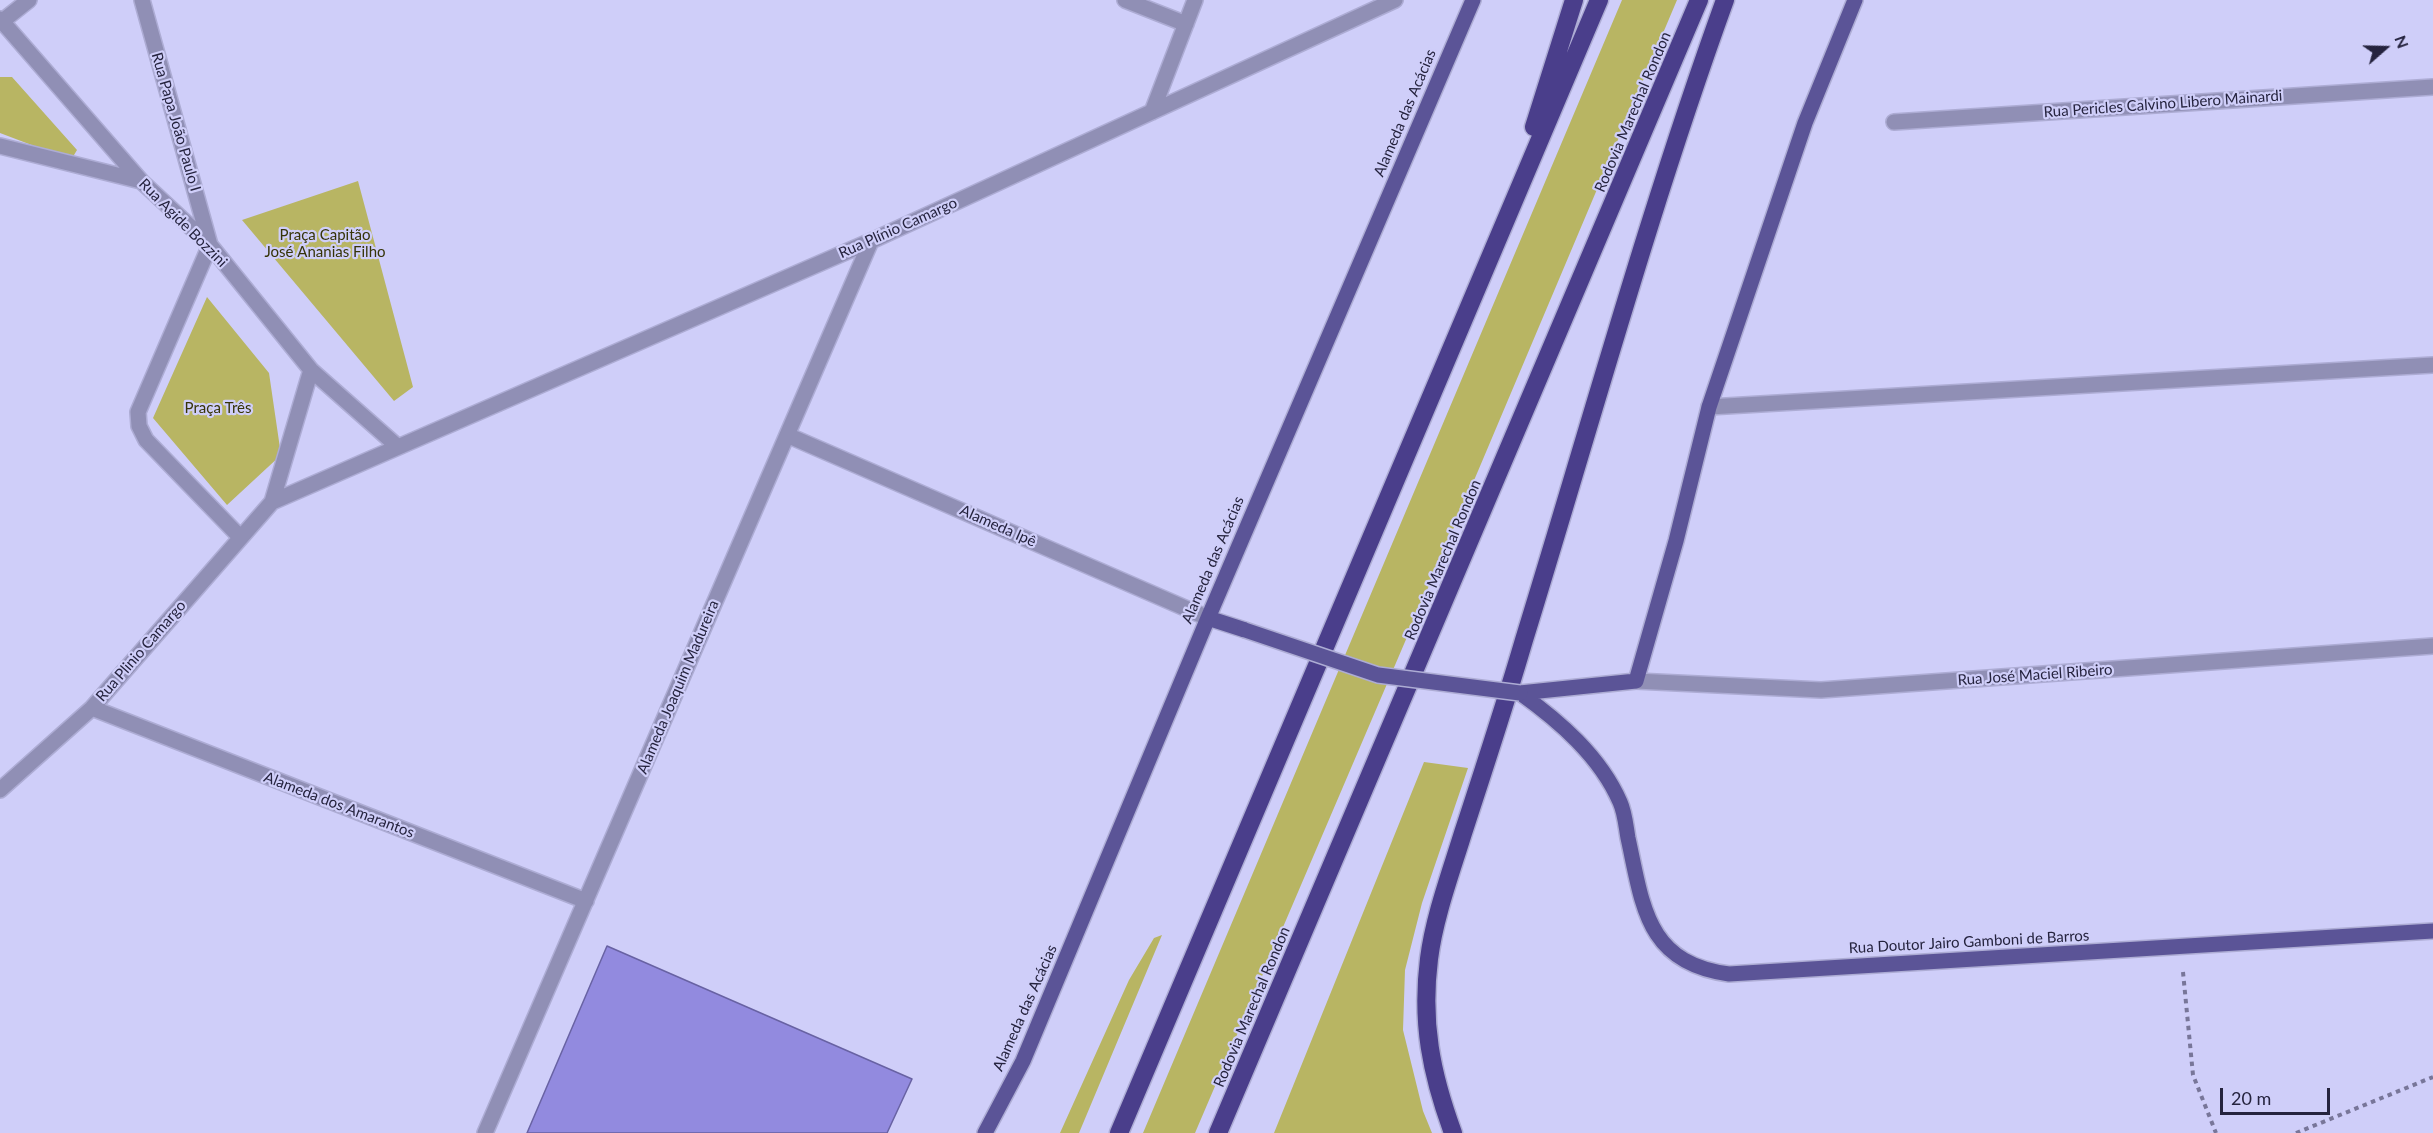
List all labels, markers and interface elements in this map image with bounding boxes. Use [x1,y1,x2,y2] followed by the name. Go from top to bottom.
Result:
[2355,18,2415,78] north arrow
[1591,29,1675,195] street label: Rodovia Marechal Rondon
[2391,33,2413,51] text: N
[1370,47,1440,179] street label: Alameda das Acácias
[148,50,204,194] street label: Rua Papa João Paulo I
[2043,87,2283,121] street label: Rua Pericles Calvino Libero Mainardi
[135,175,231,271] street label: Rua Agide Bozzini
[836,194,960,262] street label: Rua Plínio Camargo
[264,226,386,261] park label: Praça Capitão José Ananias Filho
[185,399,251,417] park label: Praça Três
[1401,477,1485,643] street label: Rodovia Marechal Rondon
[1178,494,1248,626] street label: Alameda das Acácias
[957,501,1039,551] street label: Alameda Ipê
[92,597,190,705] street label: Rua Plinio Camargo
[633,597,723,777] street label: Alameda Joaquim Madureira
[1957,661,2113,689] street label: Rua José Maciel Ribeiro
[261,768,417,842] street label: Alameda dos Amarantos
[1210,924,1294,1090] street label: Rodovia Marechal Rondon
[1848,927,2090,957] street label: Rua Doutor Jairo Gamboni de Barros
[989,942,1061,1074] street label: Alameda das Acácias
[2223,1076,2332,1114] scale bar
[2231,1087,2271,1109] text: 20 m

